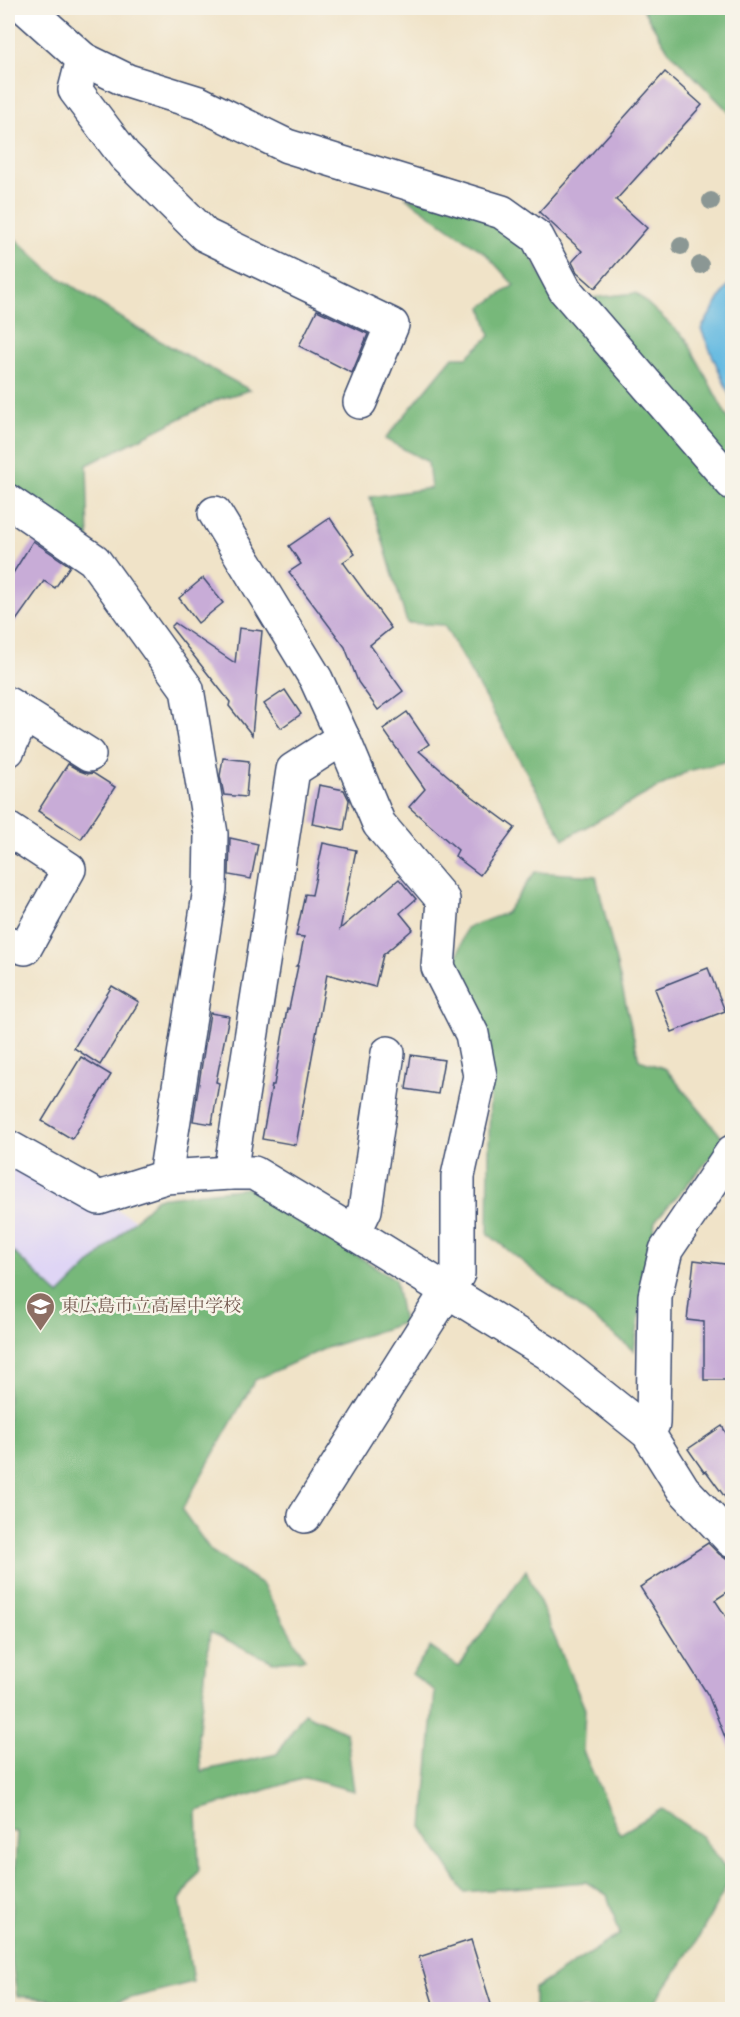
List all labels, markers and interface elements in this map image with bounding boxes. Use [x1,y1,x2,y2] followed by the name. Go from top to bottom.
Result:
[24,1290,56,1332] school or university icon: 東広島市立高屋中学校
[61,1296,241,1319] place label: 東広島市立高屋中学校

